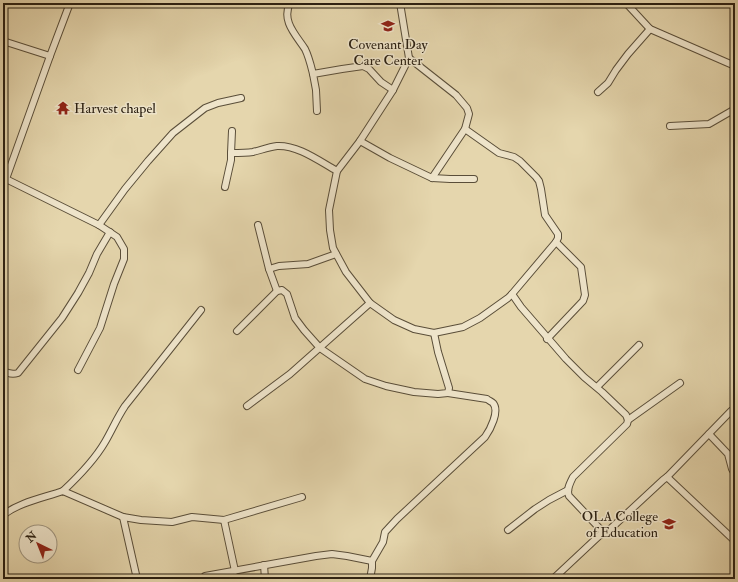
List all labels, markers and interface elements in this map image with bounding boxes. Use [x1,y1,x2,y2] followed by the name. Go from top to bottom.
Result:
[380,18,396,34] school or university icon: Covenant Day Care Center
[348,36,429,69] place label: Covenant Day Care Center
[55,100,71,116] temple icon: Harvest chapel
[74,100,156,118] place label: Harvest chapel
[582,508,658,541] place label: OLA College of Education
[661,516,677,532] school or university icon: OLA College of Education
[18,524,58,564] north arrow
[23,528,40,546] text: N

